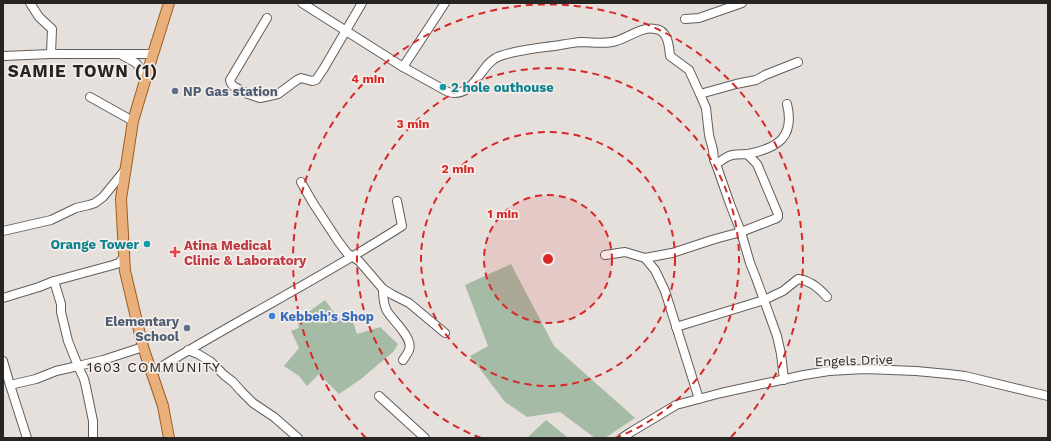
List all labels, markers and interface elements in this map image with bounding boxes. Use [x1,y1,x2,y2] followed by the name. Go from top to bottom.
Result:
[8,61,158,81] district label: SAMIE TOWN (1)
[351,72,385,86] text: 4 min
[451,80,554,95] place label: 2 hole outhouse
[438,82,448,92] marker: 2 hole outhouse
[183,84,278,99] place label: NP Gas station
[170,86,180,96] marker: NP Gas station
[397,117,429,131] text: 3 min
[442,162,474,176] text: 2 min
[488,207,518,221] text: 1 min
[50,237,139,252] place label: Orange Tower
[184,238,307,268] place label: Atina Medical Clinic & Laboratory
[142,239,152,249] marker: Orange Tower
[169,246,181,258] marker: Atina Medical Clinic & Laboratory
[541,252,555,266] centre of rings
[280,309,374,324] place label: Kebbeh's Shop
[267,311,277,321] marker: Kebbeh's Shop
[105,314,180,344] place label: Elementary School
[182,323,192,333] marker: Elementary School
[815,352,893,369] street label: Engels Drive
[87,359,221,375] district label: 1603 COMMUNITY

